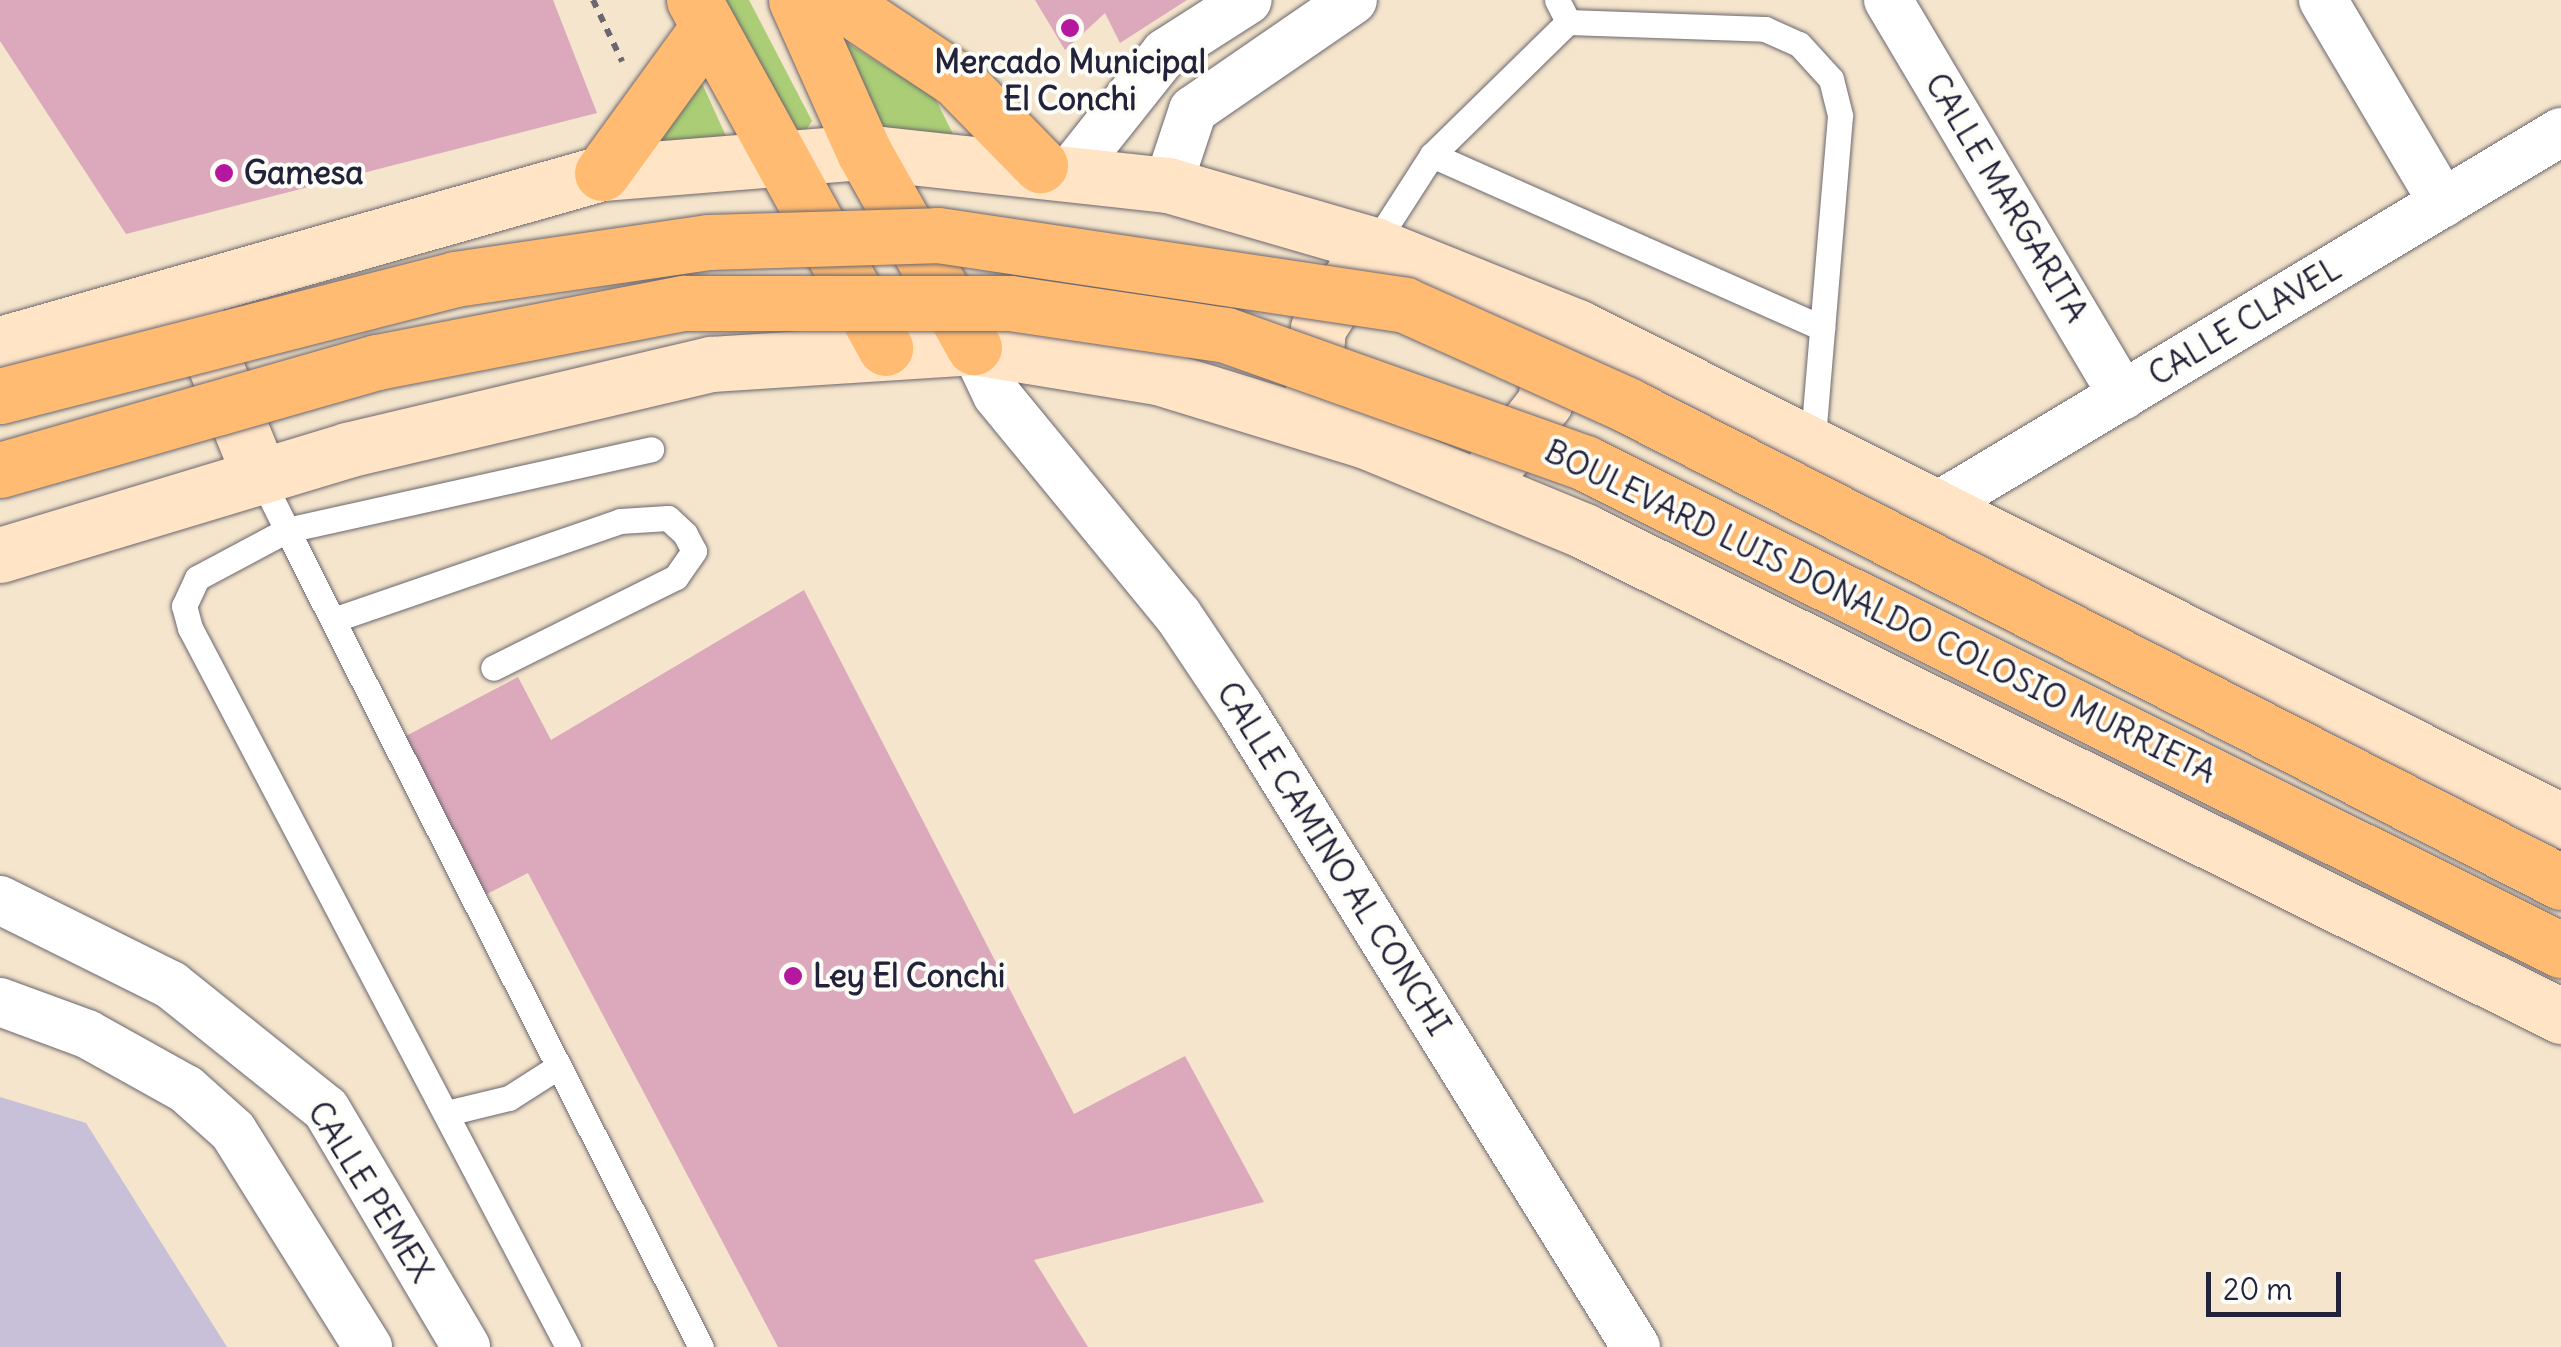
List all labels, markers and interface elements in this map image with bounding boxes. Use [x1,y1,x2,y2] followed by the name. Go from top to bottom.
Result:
[1059,17,1081,39] marker: Mercado Municipal El Conchi
[934,44,1206,119] place label: Mercado Municipal El Conchi
[1917,67,2095,329] street label: CALLE MARGARITA
[244,154,364,192] place label: Gamesa
[213,162,235,184] marker: Gamesa
[2142,250,2348,394] street label: CALLE CLAVEL
[1538,432,2222,792] street label: BOULEVARD LUIS DONALDO COLOSIO MURRIETA
[1208,675,1458,1043] street label: CALLE CAMINO AL CONCHI
[813,957,1005,995] place label: Ley El Conchi
[782,965,804,987] marker: Ley El Conchi
[299,1095,441,1289] street label: CALLE PEMEX
[2211,1252,2346,1314] scale bar
[2223,1270,2293,1308] text: 20 m

